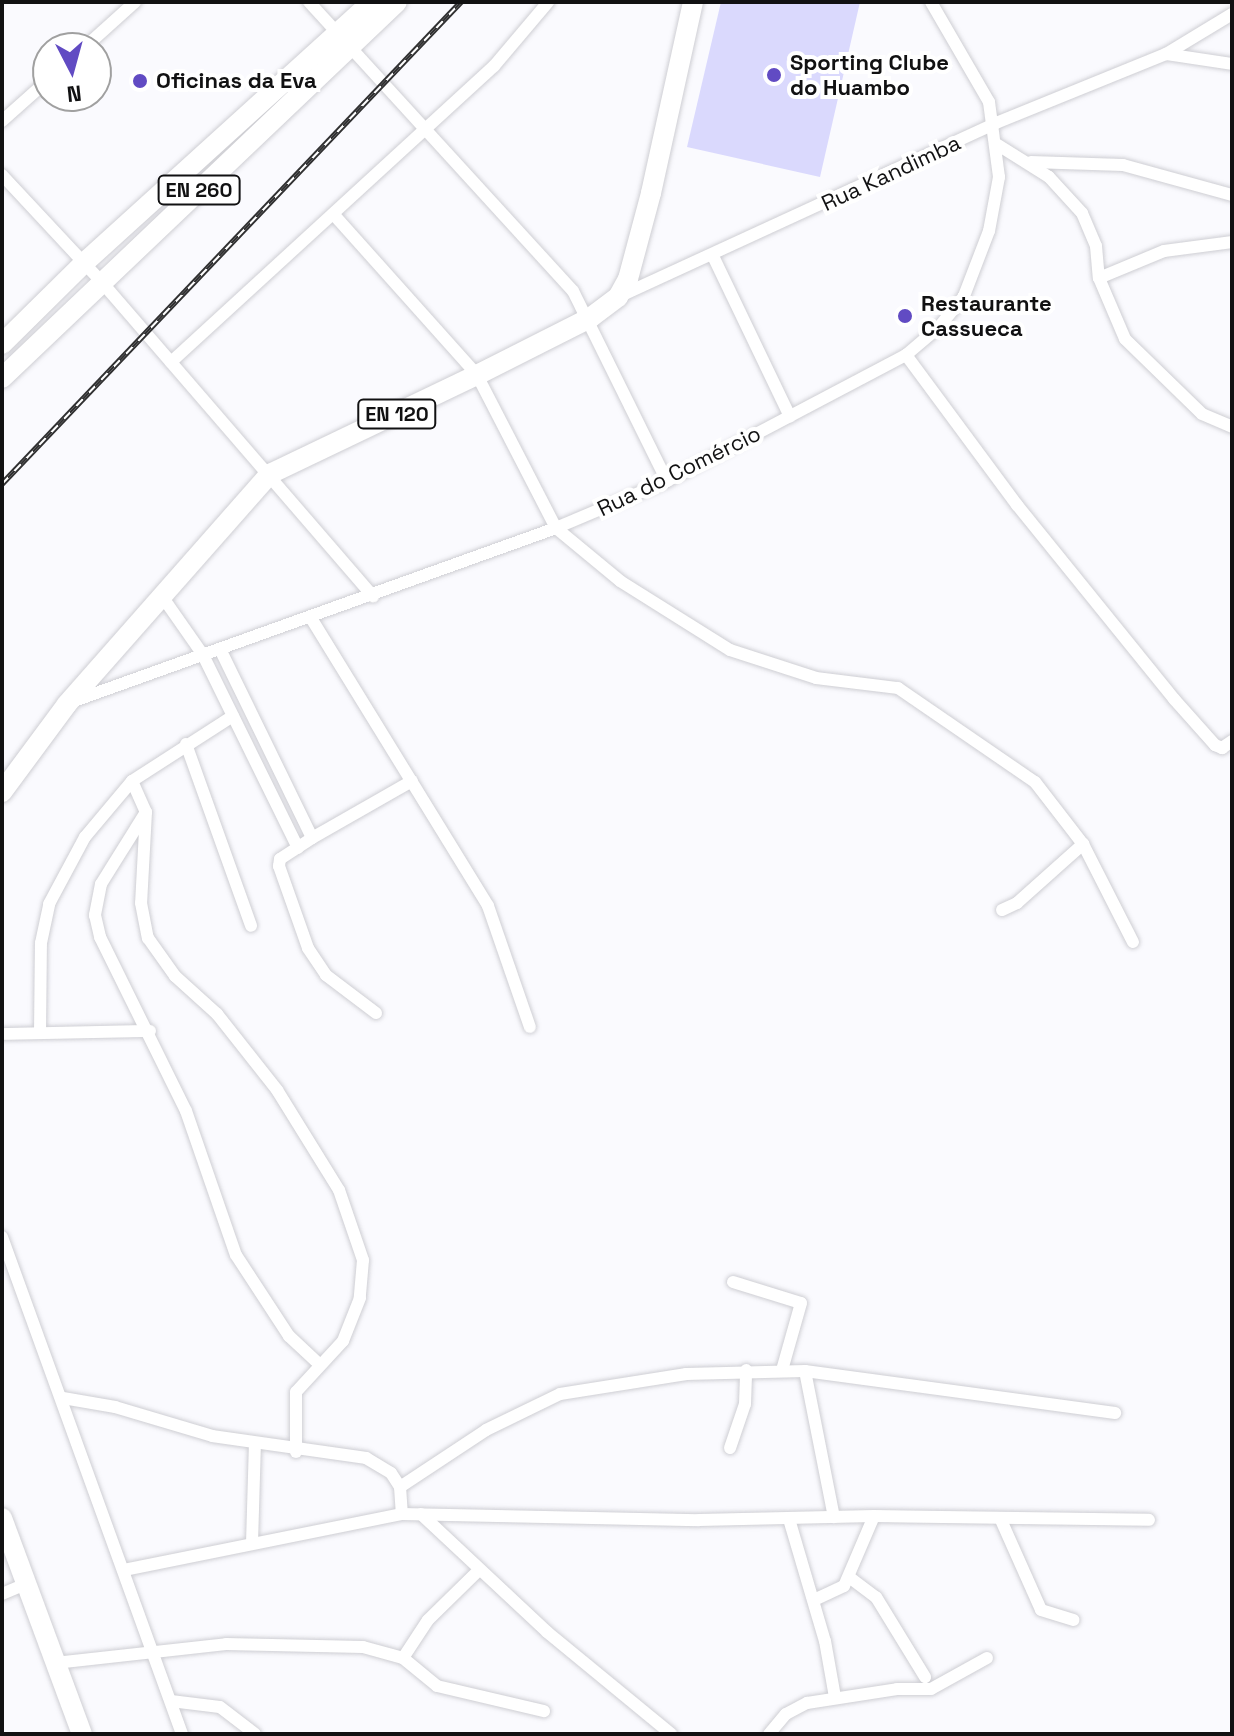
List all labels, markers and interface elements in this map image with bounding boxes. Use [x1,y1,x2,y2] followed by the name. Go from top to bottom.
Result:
[32,32,112,112] north arrow
[790,49,949,100] place label: Sporting Clube do Huambo
[765,66,783,84] marker: Sporting Clube do Huambo
[156,68,317,94] place label: Oficinas da Eva
[131,72,149,90] marker: Oficinas da Eva
[66,79,83,109] text: N
[817,129,965,217] street label: Rua Kandimba
[157,174,241,206] road number: EN 260
[921,290,1052,342] place label: Restaurante Cassueca
[896,307,914,325] marker: Restaurante Cassueca
[357,398,437,430] road number: EN 120
[593,420,765,522] street label: Rua do Comércio

